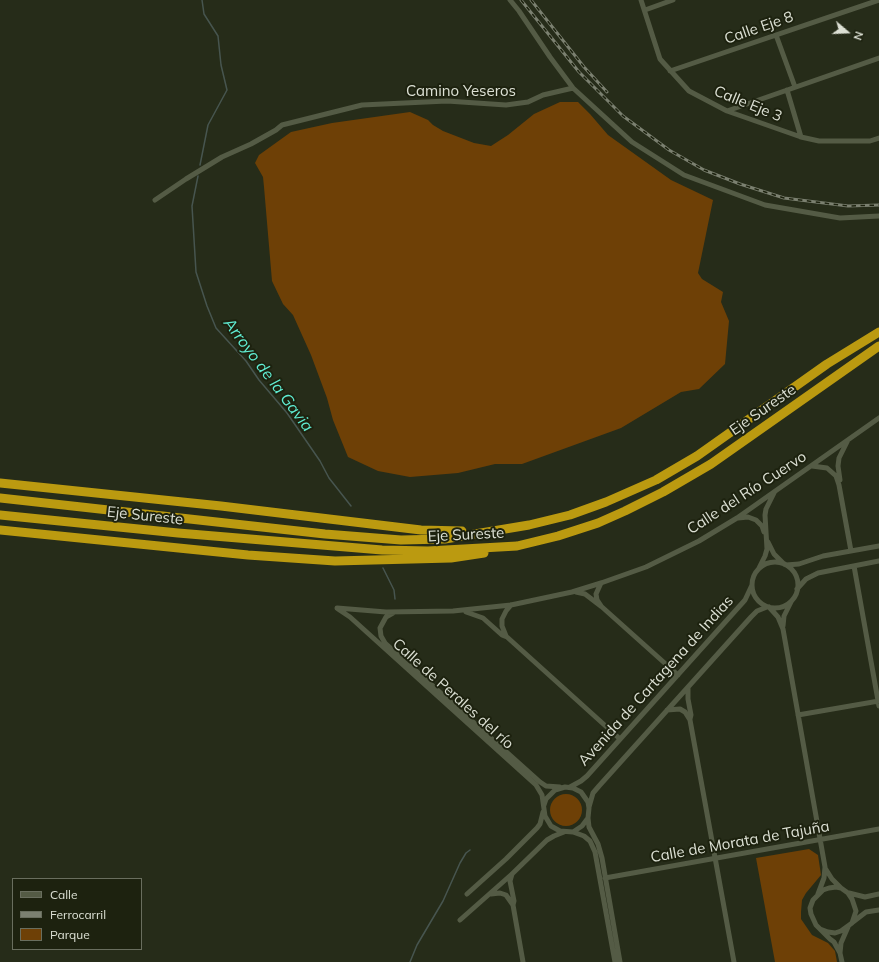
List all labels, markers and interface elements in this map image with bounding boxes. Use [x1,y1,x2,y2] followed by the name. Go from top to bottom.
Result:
[722,8,796,48] street label: Calle Eje 8
[827,12,867,52] north arrow
[850,30,866,42] text: N
[406,82,516,100] street label: Camino Yeseros
[711,82,785,126] street label: Calle Eje 3
[219,314,317,436] water label: Arroyo de la Gavia
[726,381,800,439] street label: Eje Sureste
[684,448,810,538] street label: Calle del Río Cuervo
[106,503,184,529] street label: Eje Sureste
[427,524,505,546] street label: Eje Sureste
[575,592,737,770] street label: Avenida de Cartagena de Indias
[389,635,517,753] street label: Calle de Perales del río
[649,817,831,867] street label: Calle de Morata de Tajuña
[12,878,142,950] legend
[50,887,77,902] text: Calle
[50,907,106,922] text: Ferrocarril
[50,927,90,942] text: Parque

